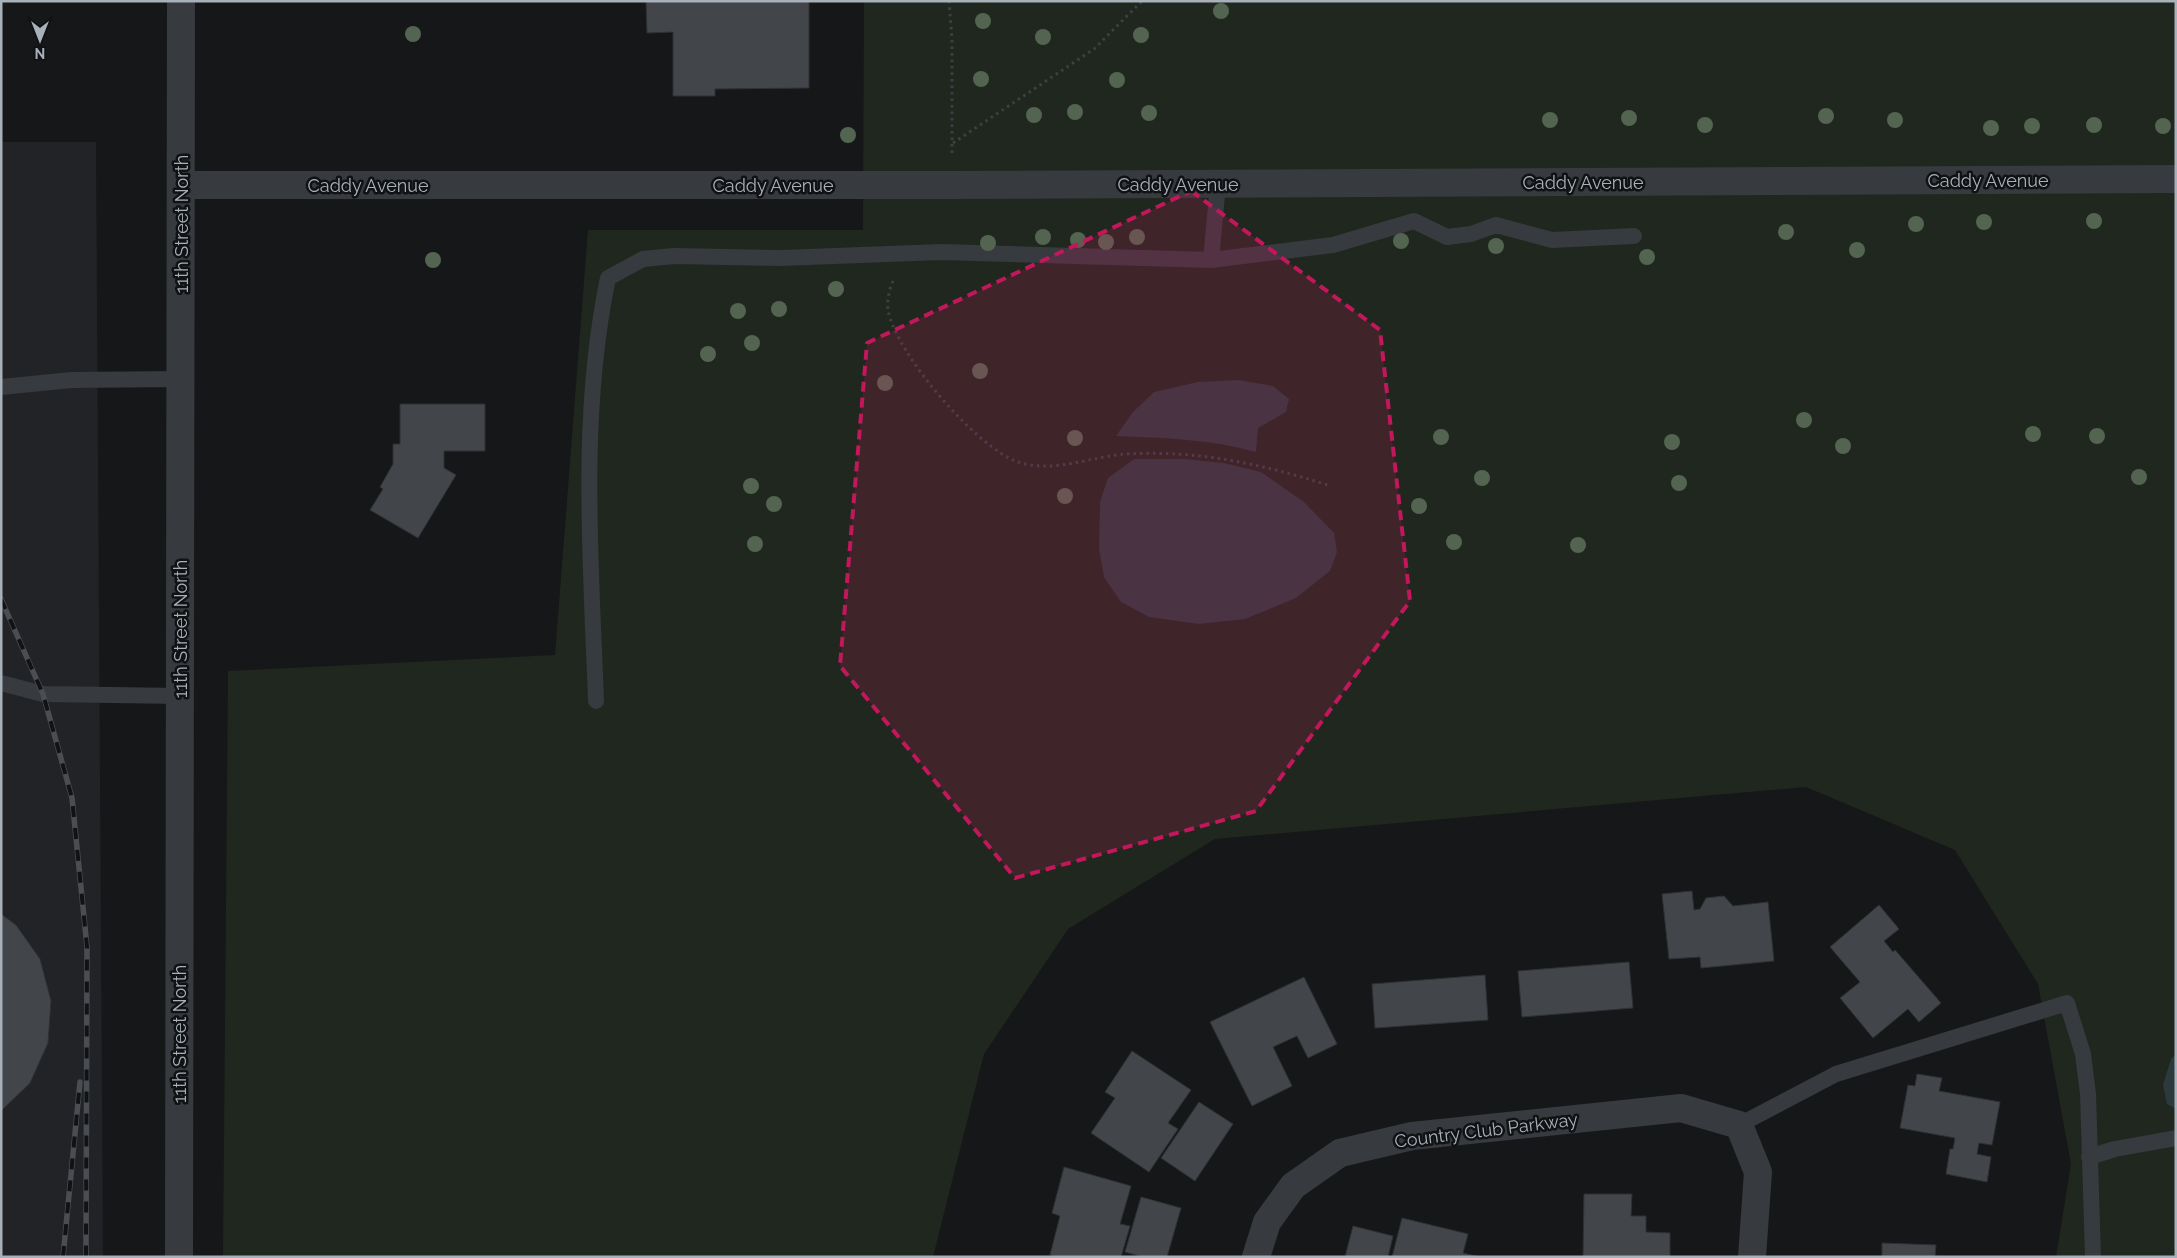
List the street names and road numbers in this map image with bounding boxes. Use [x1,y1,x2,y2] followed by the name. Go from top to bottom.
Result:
[171,155,192,293] street label: 11th Street North
[1927,170,2049,191] street label: Caddy Avenue
[1522,172,1644,193] street label: Caddy Avenue
[1117,174,1239,195] street label: Caddy Avenue
[307,175,429,196] street label: Caddy Avenue
[712,175,834,196] street label: Caddy Avenue
[170,560,191,698] street label: 11th Street North
[169,965,190,1103] street label: 11th Street North
[1393,1108,1579,1152] street label: Country Club Parkway

